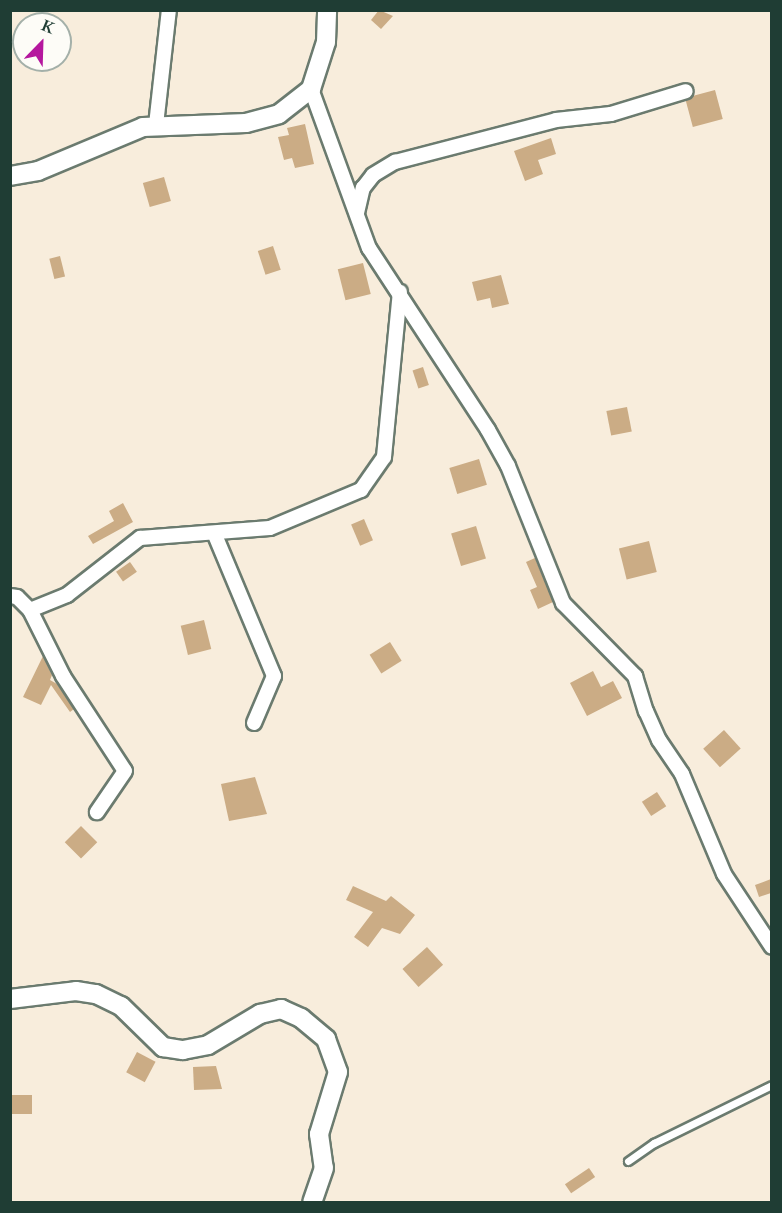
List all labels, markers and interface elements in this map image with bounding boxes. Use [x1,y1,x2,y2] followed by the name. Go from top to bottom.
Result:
[12,12,72,72] north arrow
[38,15,59,40] text: K

